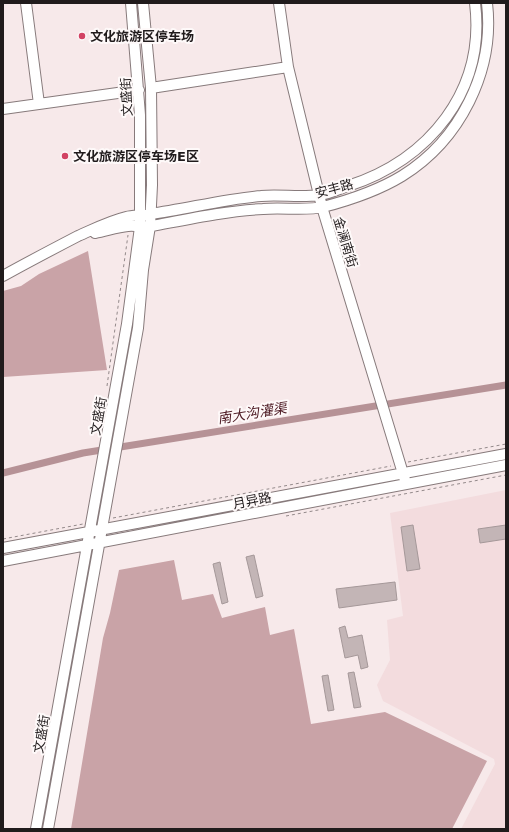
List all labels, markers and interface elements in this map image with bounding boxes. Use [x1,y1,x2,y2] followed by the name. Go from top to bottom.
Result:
[90,29,194,44] place label: 文化旅游区停车场
[77,31,87,41] marker: 文化旅游区停车场
[118,77,135,117] street label: 文盛街
[73,149,199,164] place label: 文化旅游区停车场E区
[60,151,70,161] marker: 文化旅游区停车场E区
[313,176,355,201] street label: 安丰路
[331,215,360,269] street label: 金澜南街
[88,396,109,437] street label: 文盛街
[216,399,290,426] water label: 南大沟灌渠
[232,489,273,512] street label: 月异路
[31,714,52,755] street label: 文盛街

